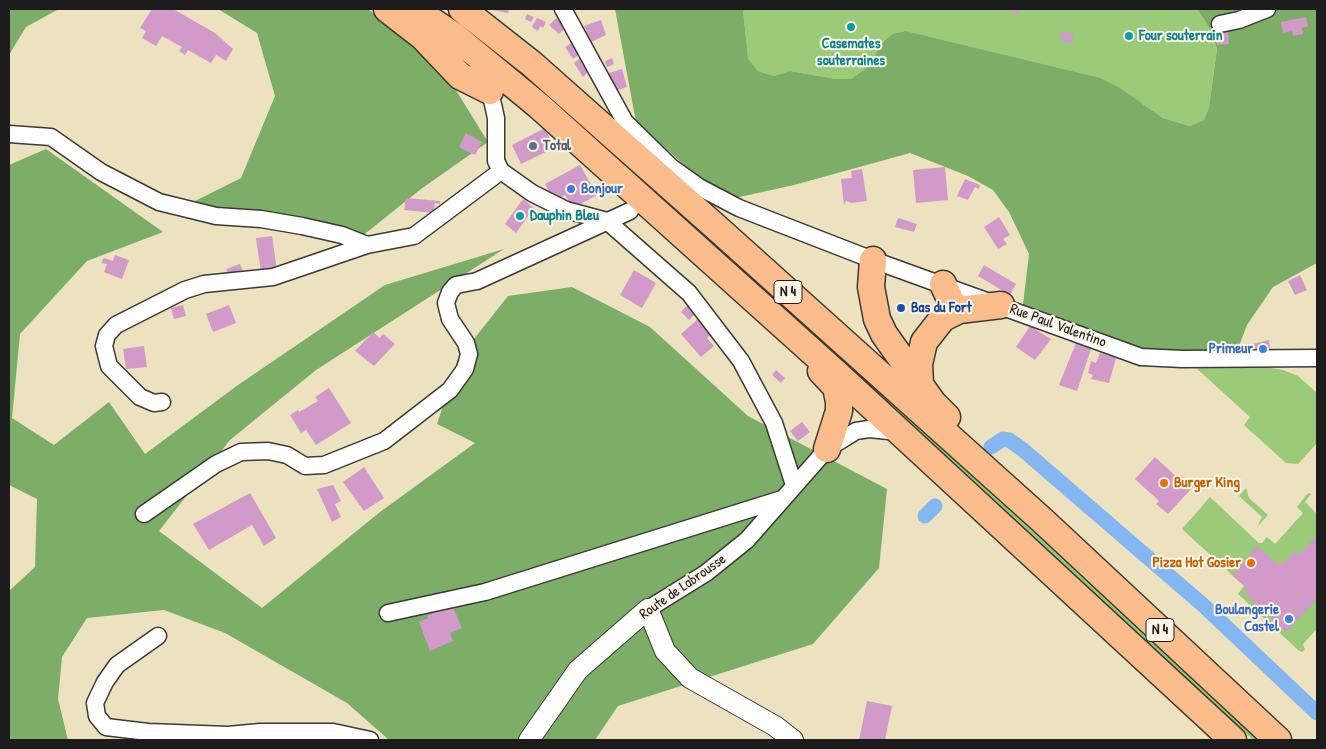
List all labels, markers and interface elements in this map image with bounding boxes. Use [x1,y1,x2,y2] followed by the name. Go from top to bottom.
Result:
[845,21,857,33] marker: Casemates souterraines
[1139,27,1222,45] place label: Four souterrain
[1123,30,1135,42] marker: Four souterrain
[817,35,885,70] place label: Casemates souterraines
[543,137,571,155] place label: Total
[527,140,539,152] marker: Total
[581,180,623,198] place label: Bonjour
[565,183,577,195] marker: Bonjour
[530,207,599,225] place label: Dauphin Bleu
[514,210,526,222] marker: Dauphin Bleu
[774,280,802,304] road number: N 4
[911,299,972,317] place label: Bas du Fort
[1007,300,1109,352] street label: Rue Paul Valentino
[895,302,907,314] marker: Bas du Fort
[1209,340,1253,358] place label: Primeur
[1257,343,1269,355] marker: Primeur
[1174,474,1240,492] place label: Burger King
[1158,477,1170,489] marker: Burger King
[636,550,730,624] street label: Route de Labrousse
[1152,554,1241,572] place label: Pizza Hot Gosier
[1245,557,1257,569] marker: Pizza Hot Gosier
[1215,601,1279,636] place label: Boulangerie Castel
[1283,613,1295,625] marker: Boulangerie Castel
[1146,618,1174,642] road number: N 4

